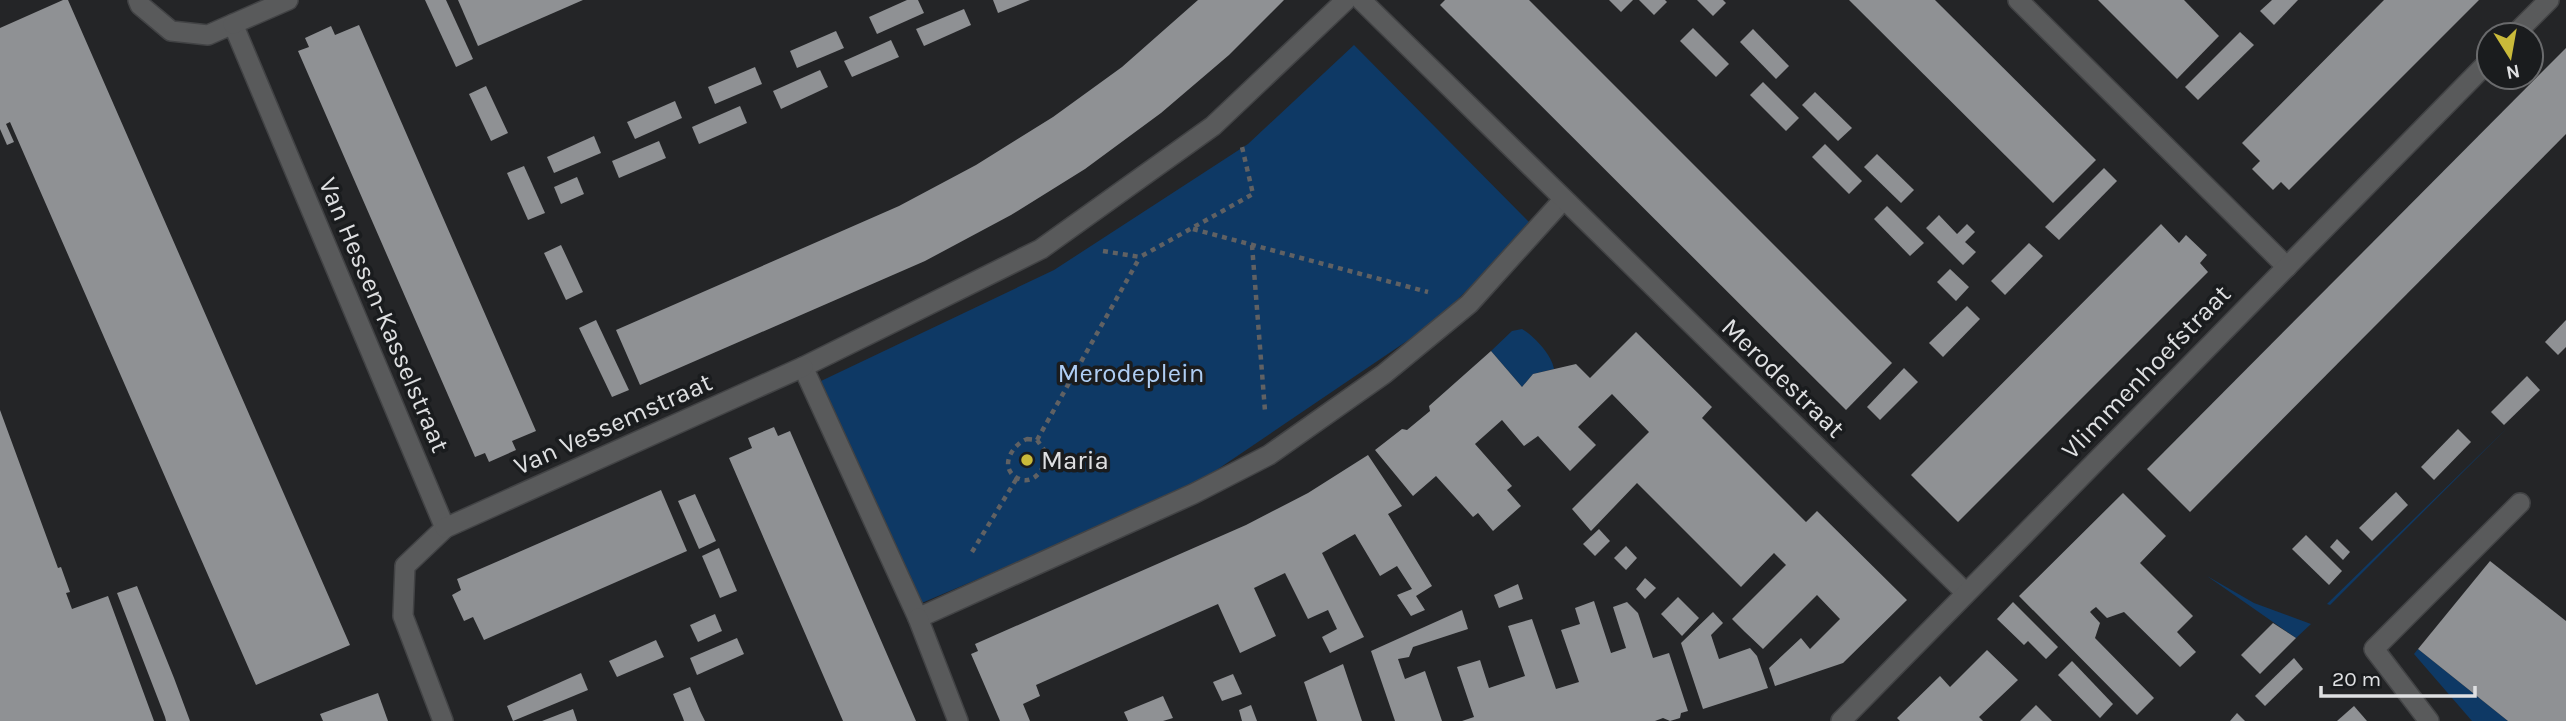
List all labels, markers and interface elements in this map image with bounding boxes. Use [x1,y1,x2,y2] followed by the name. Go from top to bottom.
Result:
[2475,21,2545,91] north arrow
[2504,60,2522,84] text: N
[312,173,456,457] street label: Van Hessen-Kasselstraat
[2055,278,2237,466] street label: Vlimmenhoefstraat
[1715,312,1851,445] street label: Merodestraat
[1057,358,1205,389] park label: Merodeplein
[509,366,717,482] street label: Van Vessemstraat
[1041,445,1109,476] place label: Maria
[1019,452,1035,468] marker: Maria
[2321,654,2475,698] scale bar
[2332,667,2381,691] text: 20 m

